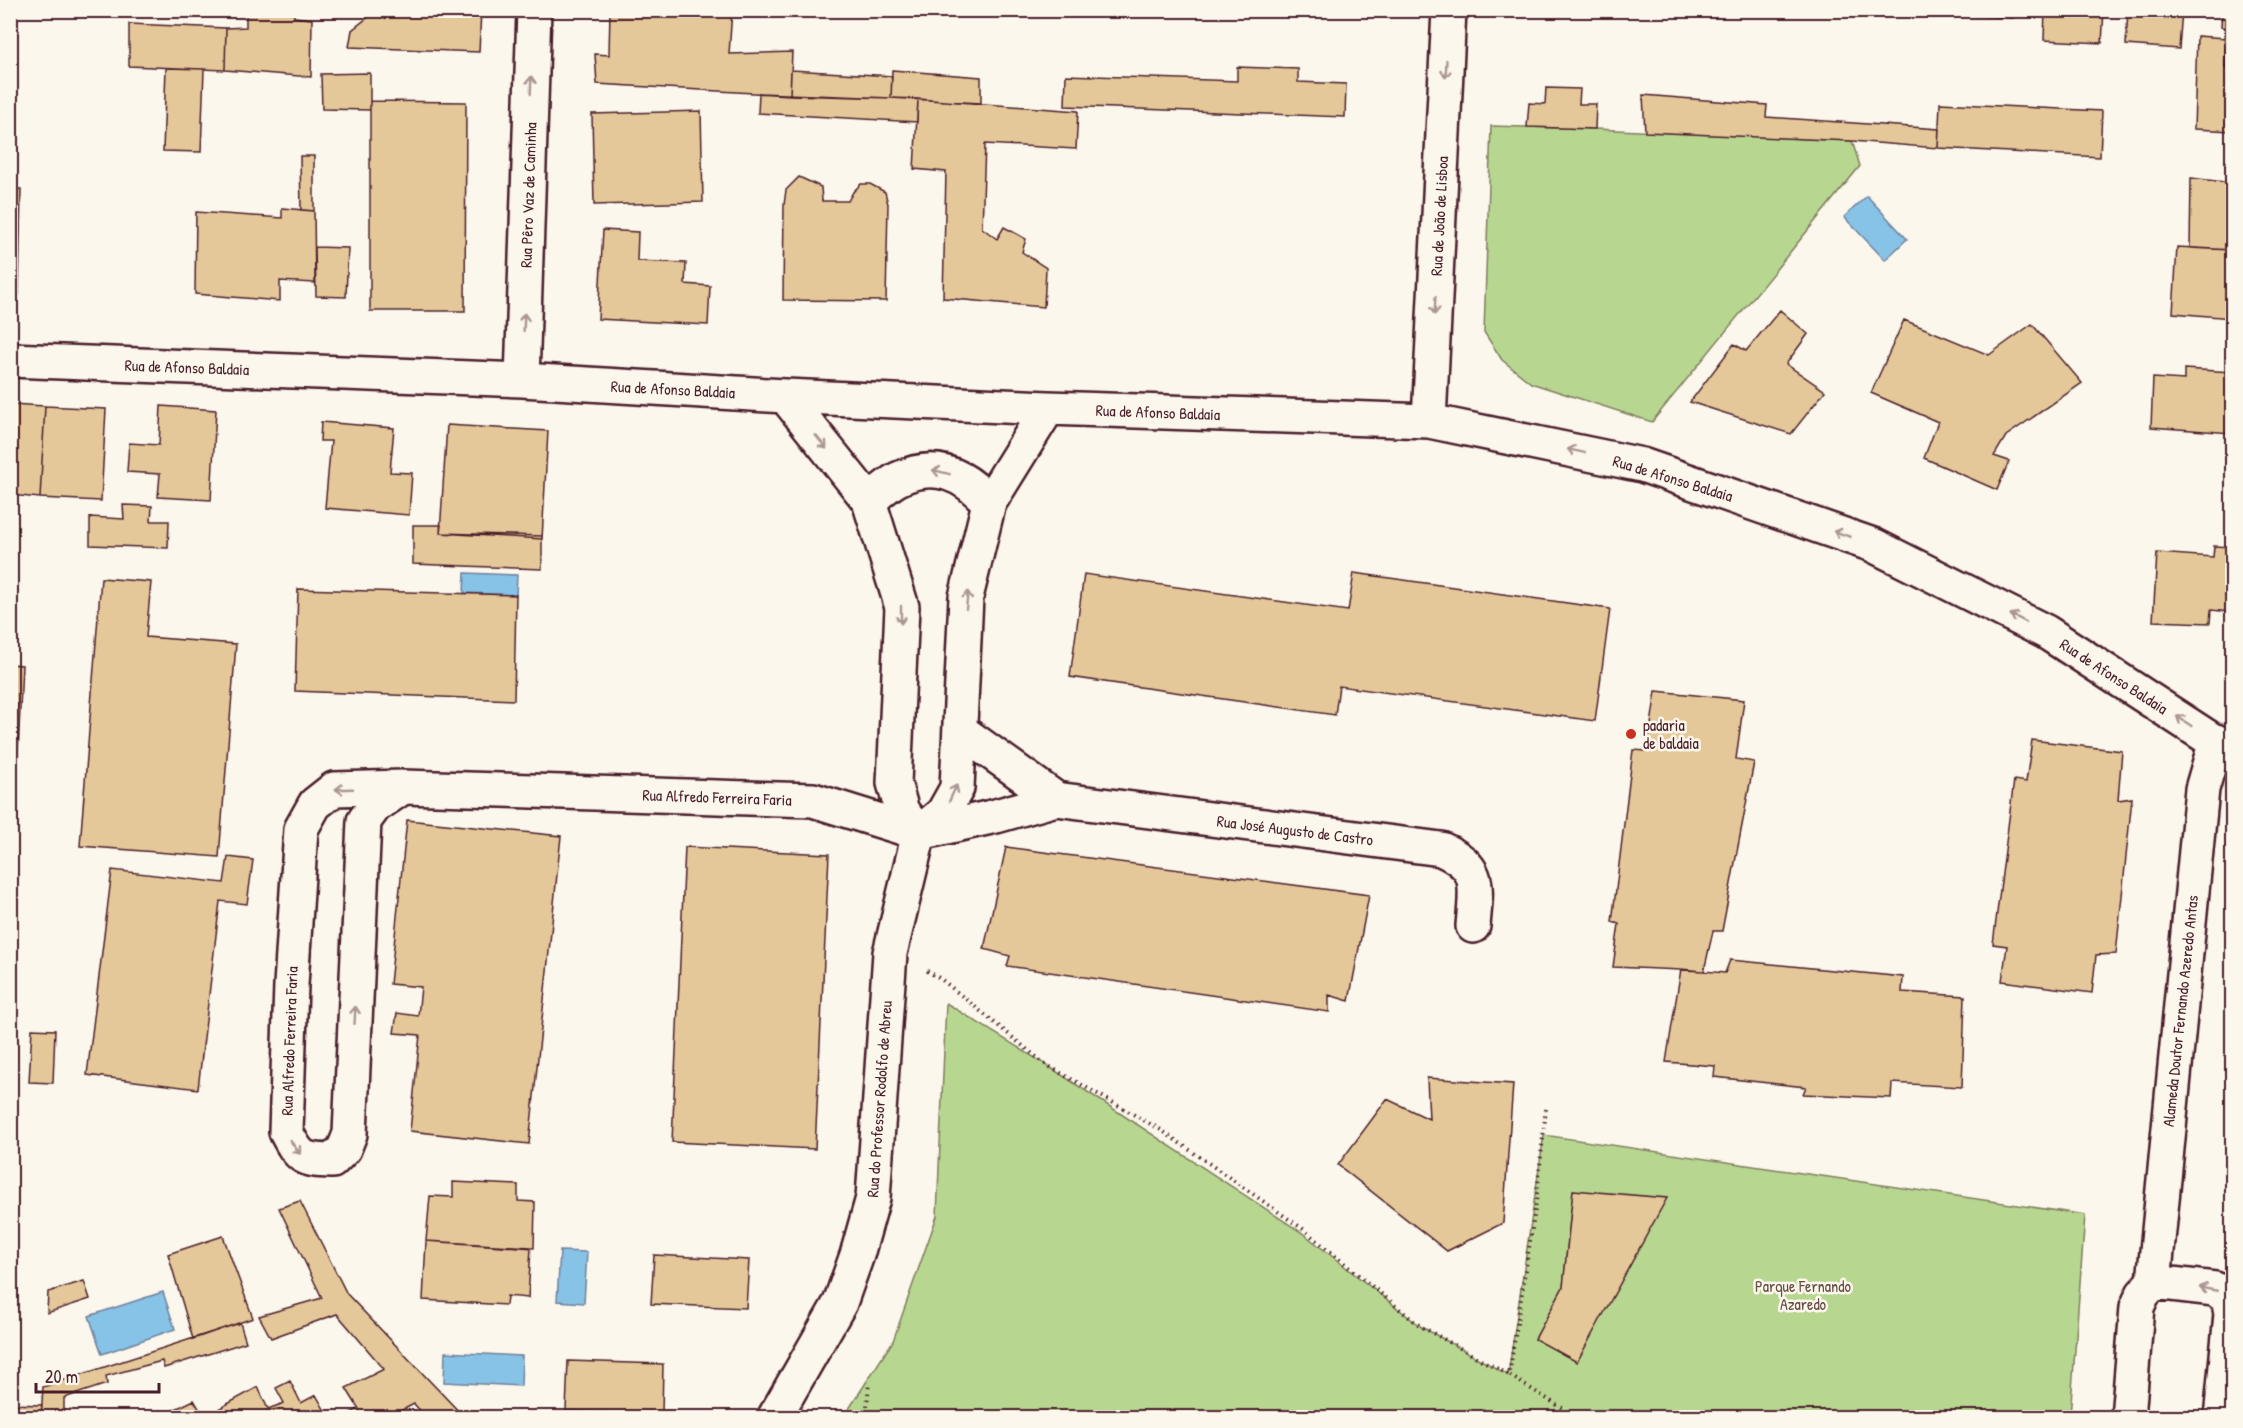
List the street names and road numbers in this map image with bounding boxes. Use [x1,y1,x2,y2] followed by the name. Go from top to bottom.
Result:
[514,122,542,268] street label: Rua Pêro Vaz de Caminha
[1425,156,1453,276] street label: Rua de João de Lisboa
[124,354,250,380] street label: Rua de Afonso Baldaia
[610,375,736,403] street label: Rua de Afonso Baldaia
[1095,399,1221,425] street label: Rua de Afonso Baldaia
[1610,449,1736,507] street label: Rua de Afonso Baldaia
[2056,633,2172,719] street label: Rua de Afonso Baldaia
[642,783,792,811] street label: Rua Alfredo Ferreira Faria
[1216,809,1375,851] street label: Rua José Augusto de Castro
[2157,894,2203,1128] street label: Alameda Doutor Fernando Azeredo Antas
[275,966,303,1116] street label: Rua Alfredo Ferreira Faria
[861,999,897,1198] street label: Rua do Professor Rodolfo de Abreu

